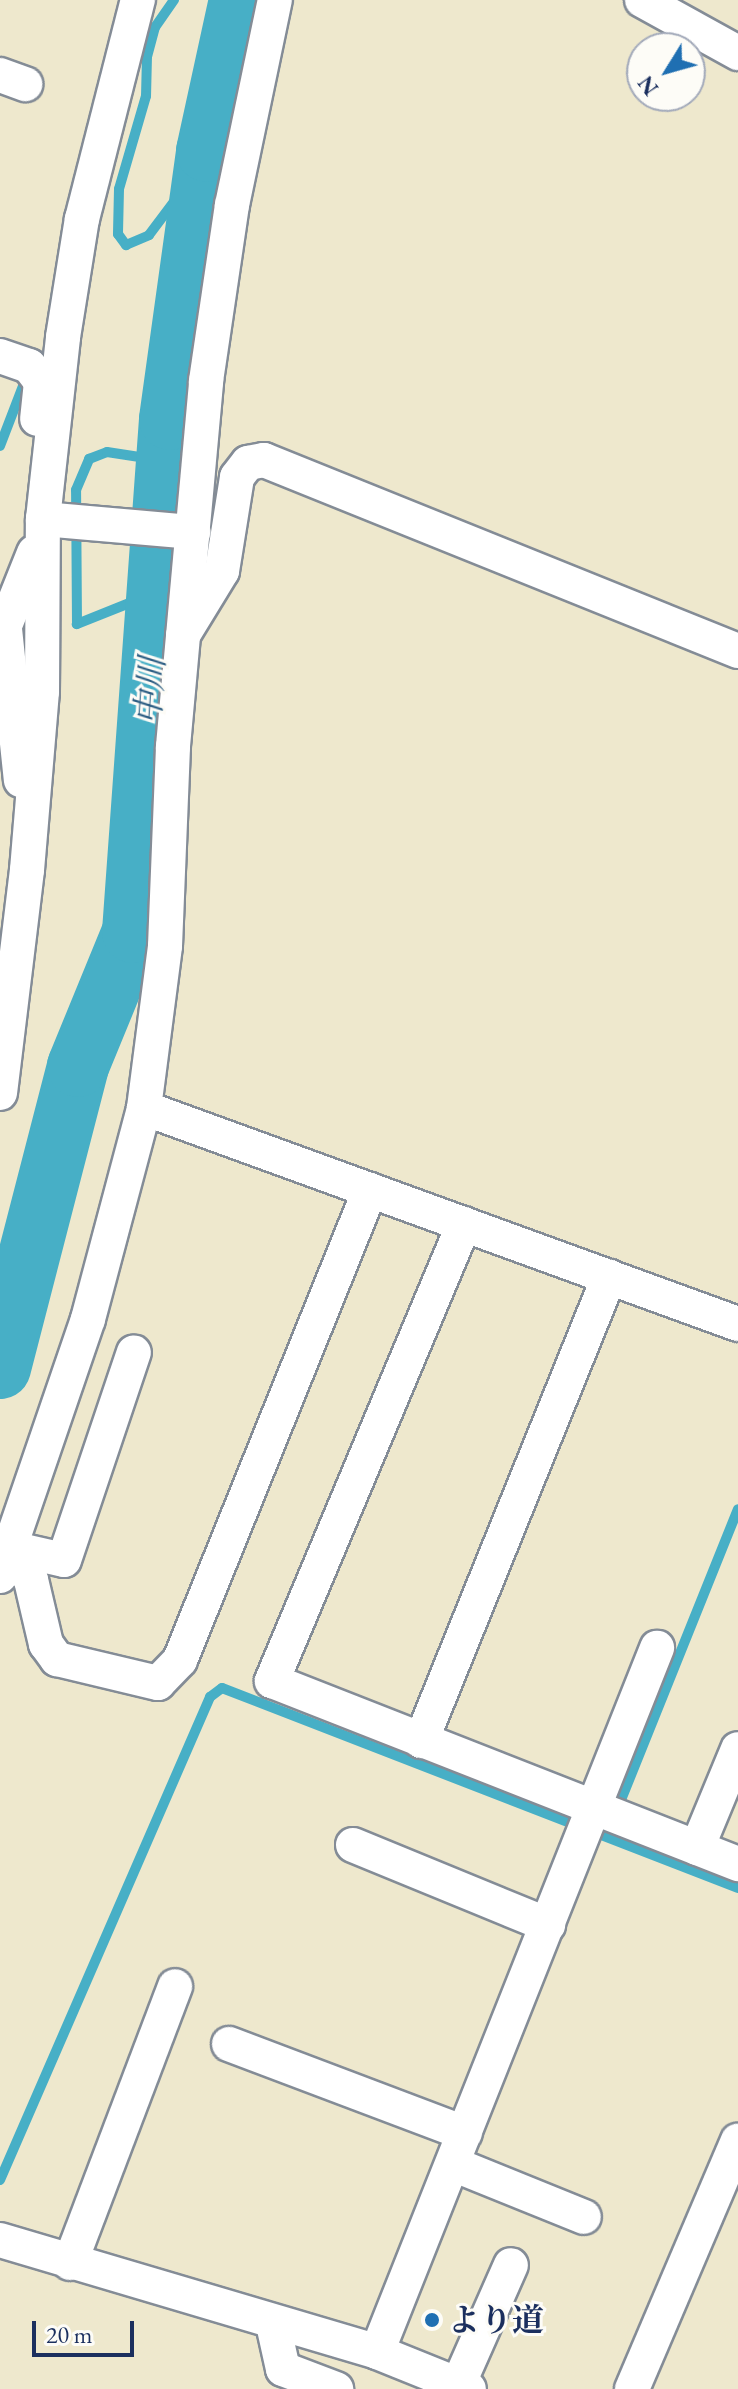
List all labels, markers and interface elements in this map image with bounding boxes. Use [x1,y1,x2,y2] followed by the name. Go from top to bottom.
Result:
[626,32,706,112] north arrow
[631,70,665,101] text: N
[127,656,173,726] water label: 中川
[448,2301,544,2339] place label: より道
[36,2305,138,2355] scale bar
[423,2311,441,2329] marker: より道
[46,2319,93,2350] text: 20 m

